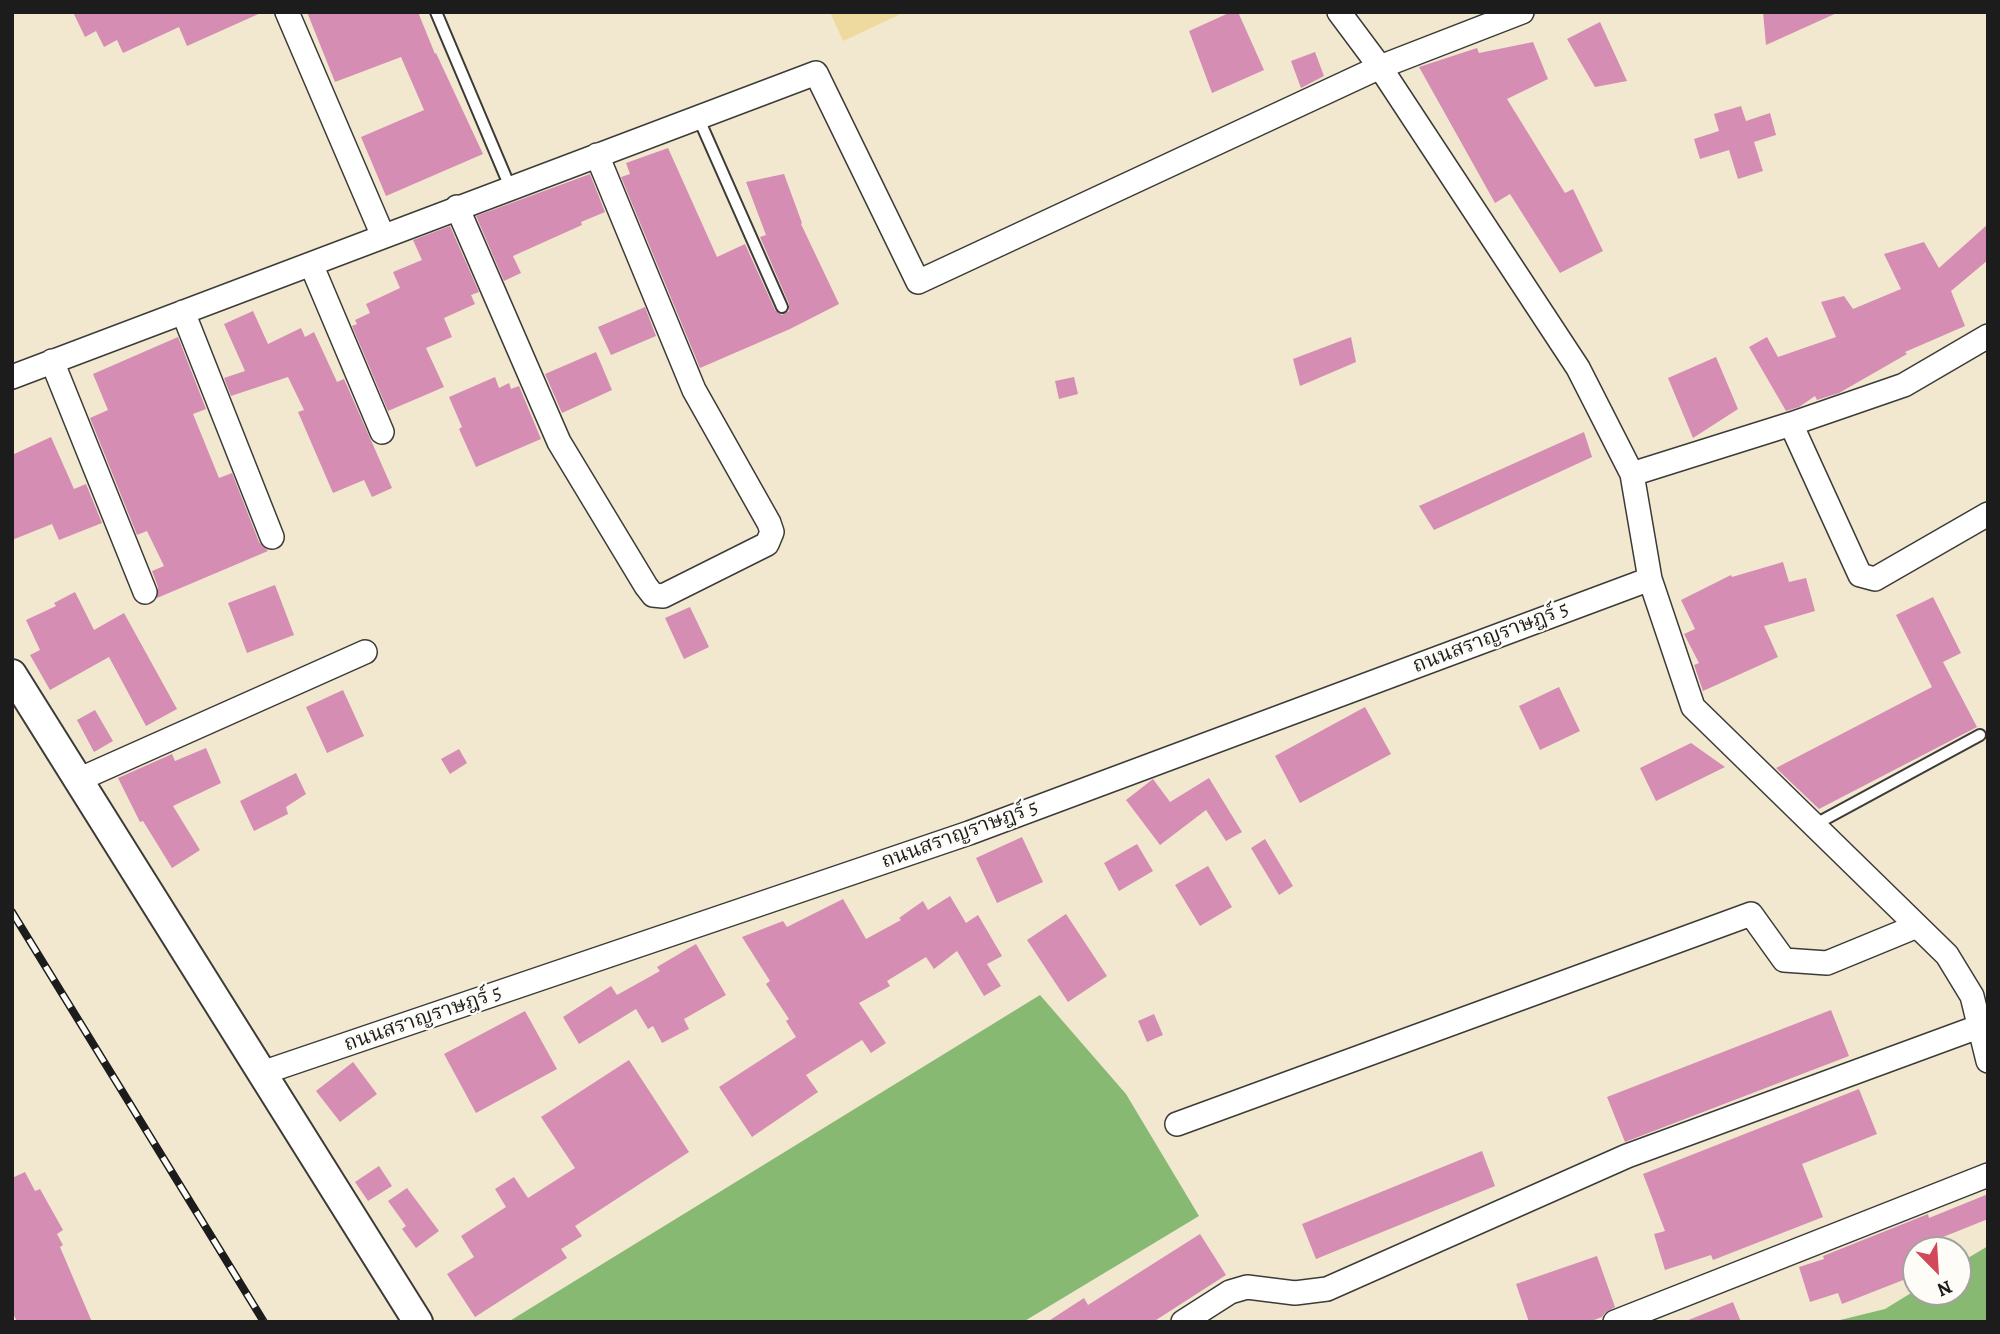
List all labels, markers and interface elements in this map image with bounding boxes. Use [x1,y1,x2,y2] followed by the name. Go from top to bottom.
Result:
[1409,597,1573,679] street label: ถนนสราญราษฎร์ 5
[878,795,1042,875] street label: ถนนสราญราษฎร์ 5
[341,980,505,1058] street label: ถนนสราญราษฎร์ 5
[1902,1236,1972,1306] north arrow
[1933,1274,1956,1303] text: N

